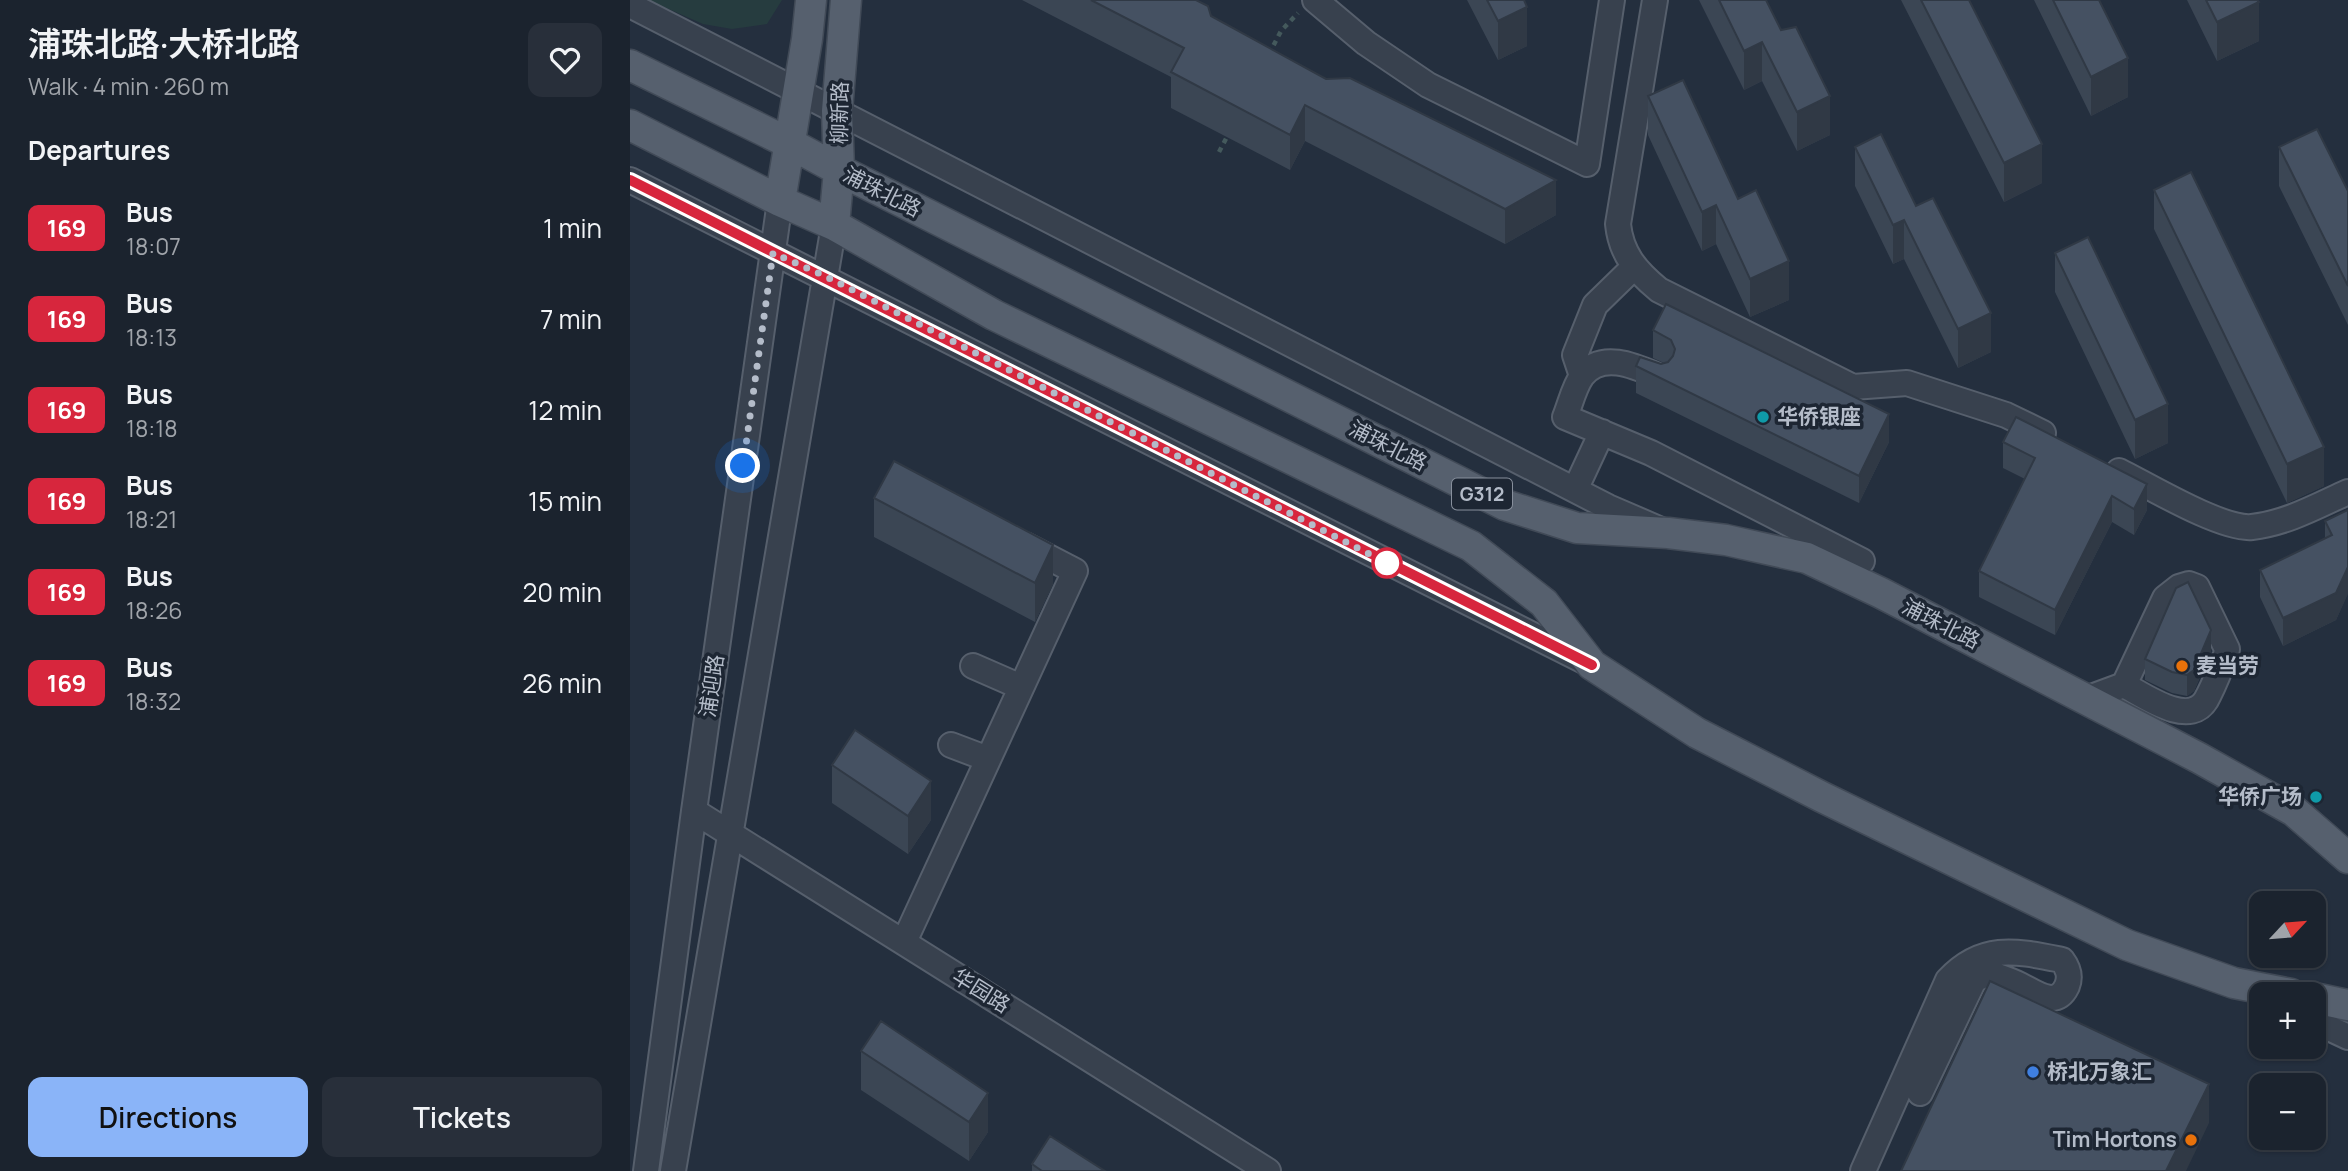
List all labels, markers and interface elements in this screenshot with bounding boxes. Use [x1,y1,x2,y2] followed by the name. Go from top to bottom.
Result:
[28,21,300,66] text: 浦珠北路·大桥北路
[528,23,602,97] button: heart
[28,70,229,102] text: Walk · 4 min · 260 m
[824,81,854,145] street label: 柳新路
[28,132,170,168] text: Departures
[839,160,926,223] street label: 浦珠北路
[126,194,173,230] text: Bus
[543,210,602,246] text: 1 min
[47,211,86,244] text: 169
[126,230,181,262] text: 18:07
[126,285,173,321] text: Bus
[540,301,602,337] text: 7 min
[47,302,86,335] text: 169
[126,321,177,353] text: 18:13
[126,376,173,412] text: Bus
[528,392,602,428] text: 12 min
[47,393,86,426] text: 169
[1777,402,1861,430] place label: 华侨银座
[1755,409,1771,425] marker: 华侨银座
[126,412,178,444] text: 18:18
[1345,414,1432,477] street label: 浦珠北路
[725,448,760,483] your location
[126,467,173,503] text: Bus
[1452,478,1512,509] road number: G312
[528,483,602,519] text: 15 min
[47,484,86,517] text: 169
[126,503,177,535] text: 18:21
[1372,548,1402,578] unlabelled marker
[126,558,173,594] text: Bus
[523,574,602,610] text: 20 min
[47,575,86,608] text: 169
[1898,592,1985,655] street label: 浦珠北路
[126,594,183,626] text: 18:26
[126,649,173,685] text: Bus
[2196,651,2259,679] place label: 麦当劳
[693,653,729,719] street label: 浦迎路
[2174,658,2190,674] marker: 麦当劳
[522,665,602,701] text: 26 min
[47,666,86,699] text: 169
[126,685,181,717] text: 18:32
[2218,782,2302,810] place label: 华侨广场
[2308,789,2324,805] marker: 华侨广场
[2249,891,2326,968] north arrow
[2249,891,2326,1150] map controls
[947,962,1016,1019] street label: 华园路
[2249,982,2326,1059] button: +
[2047,1057,2152,1085] place label: 桥北万象汇
[2025,1064,2041,1080] marker: 桥北万象汇
[2249,1073,2326,1150] button: −
[28,1077,308,1157] button: Directions
[322,1077,602,1157] button: Tickets
[2053,1125,2177,1153] place label: Tim Hortons
[2183,1132,2199,1148] marker: Tim Hortons

